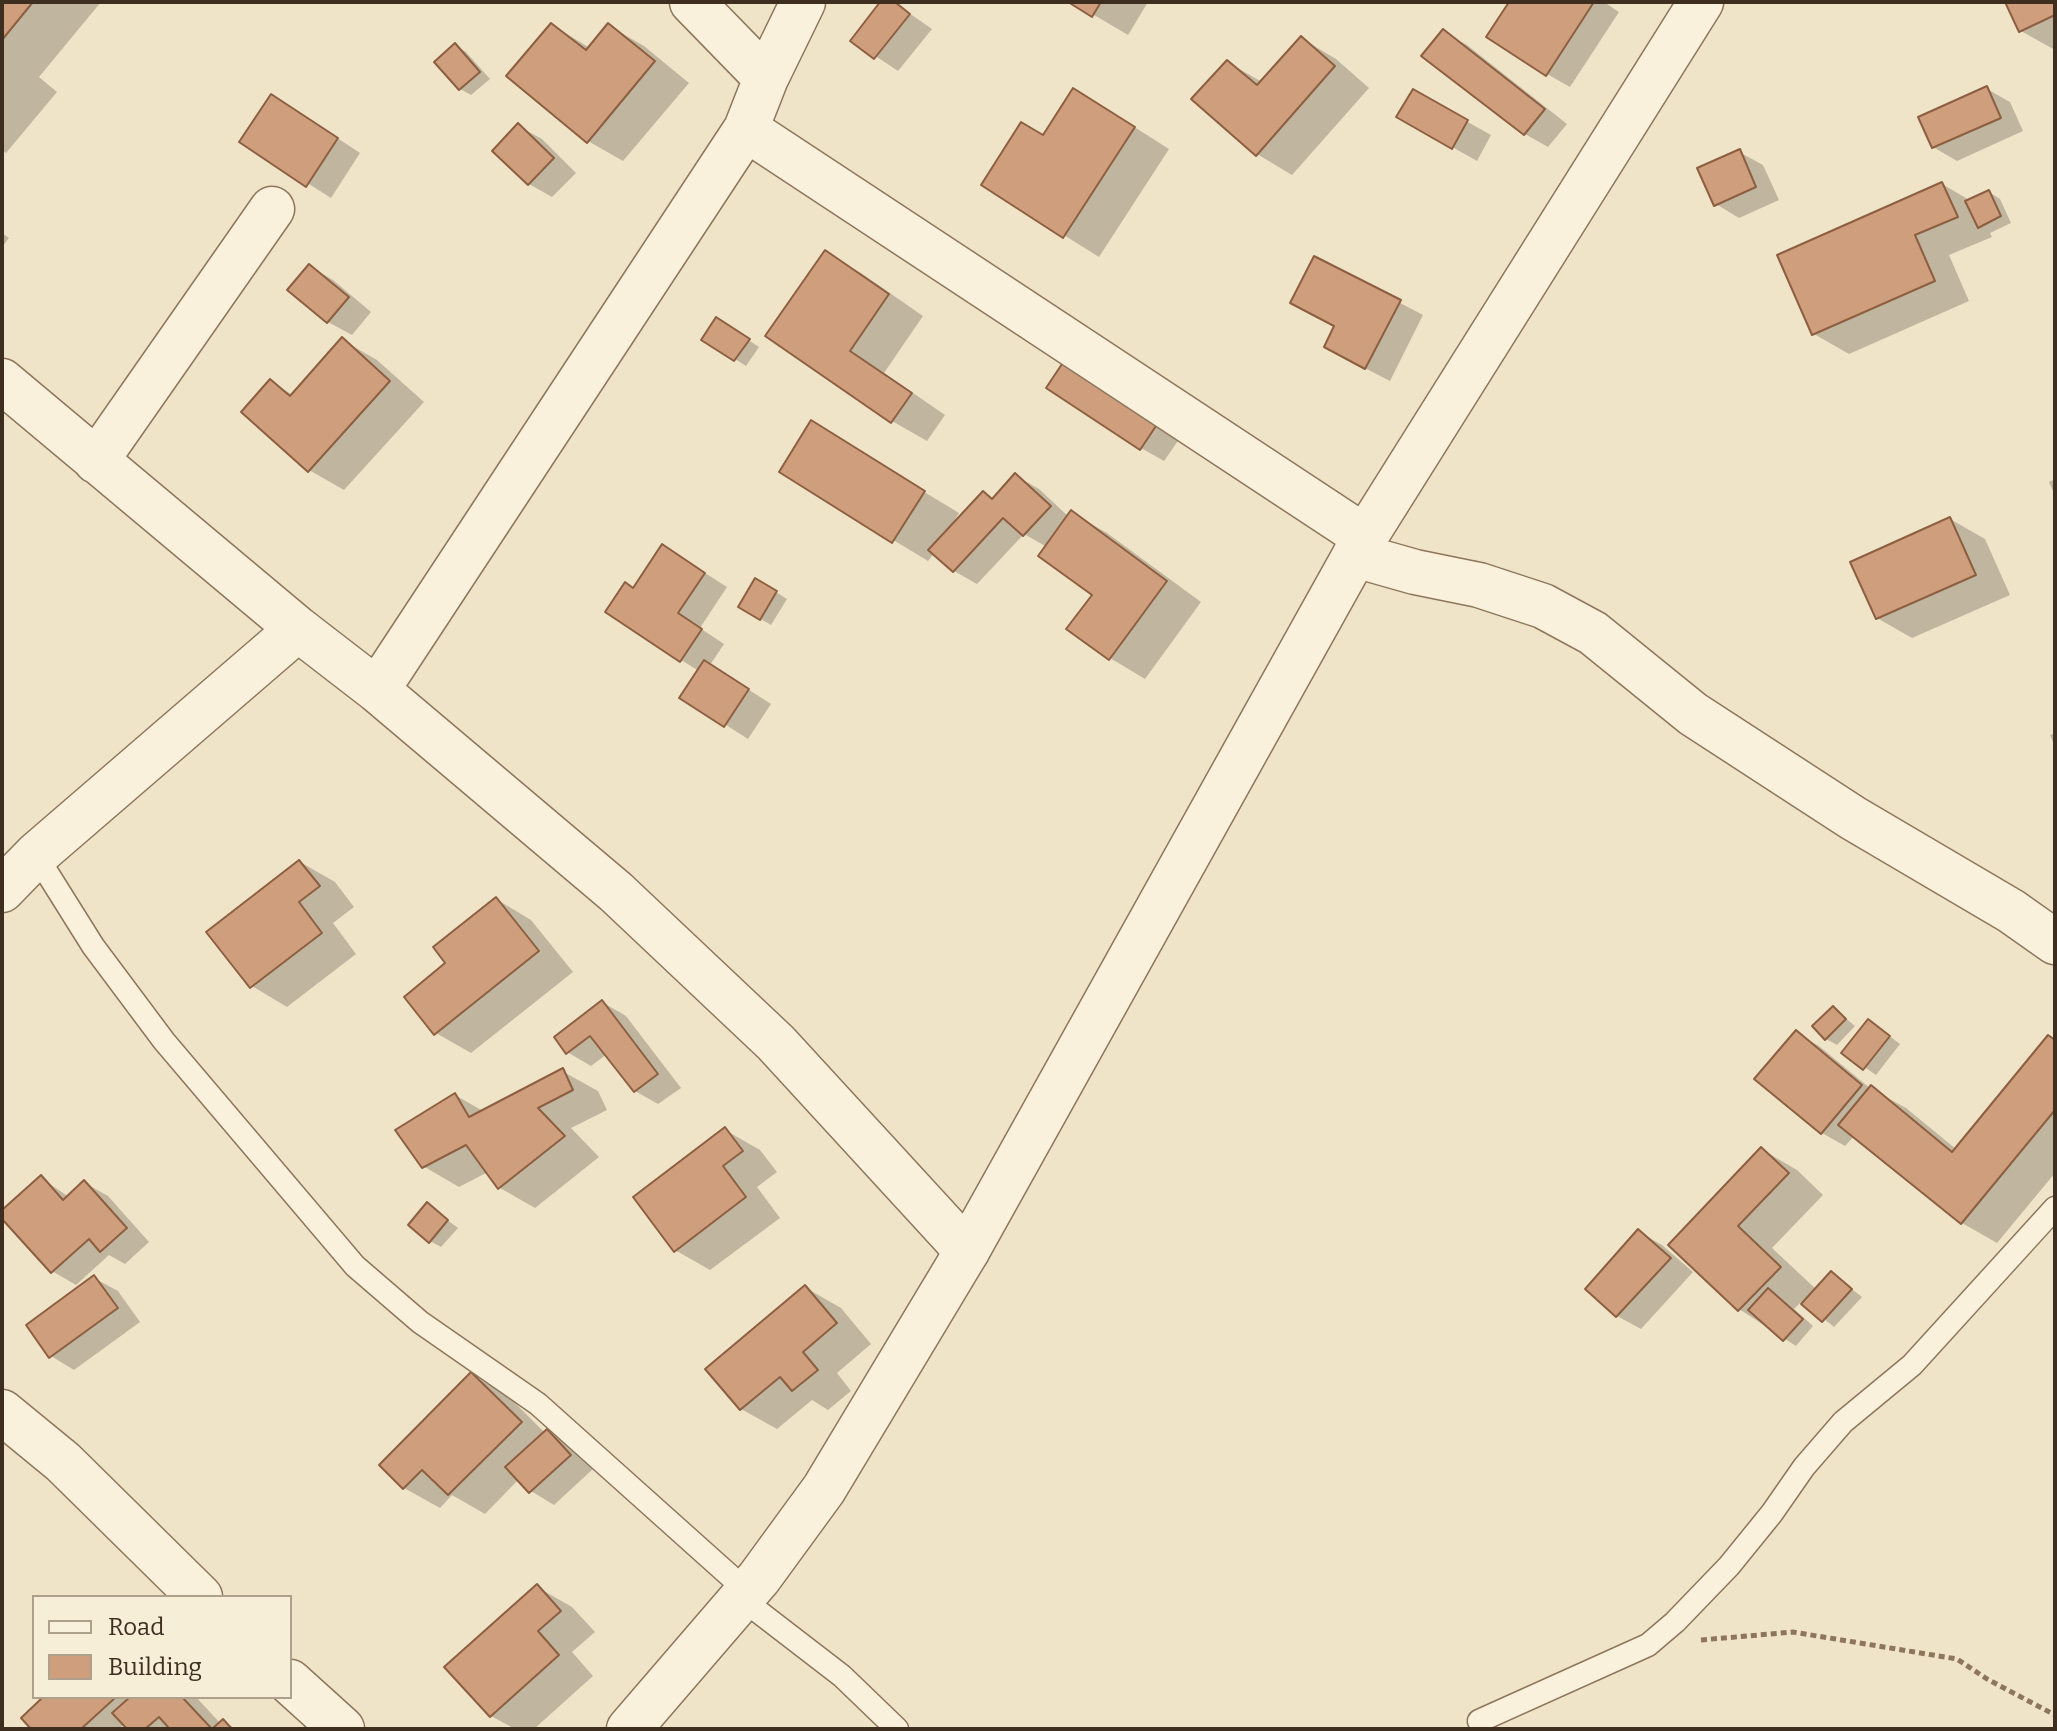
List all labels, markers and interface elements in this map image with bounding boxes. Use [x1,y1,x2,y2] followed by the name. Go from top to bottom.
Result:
[32,1595,292,1699] legend
[108,1613,164,1641] text: Road
[108,1653,202,1681] text: Building

